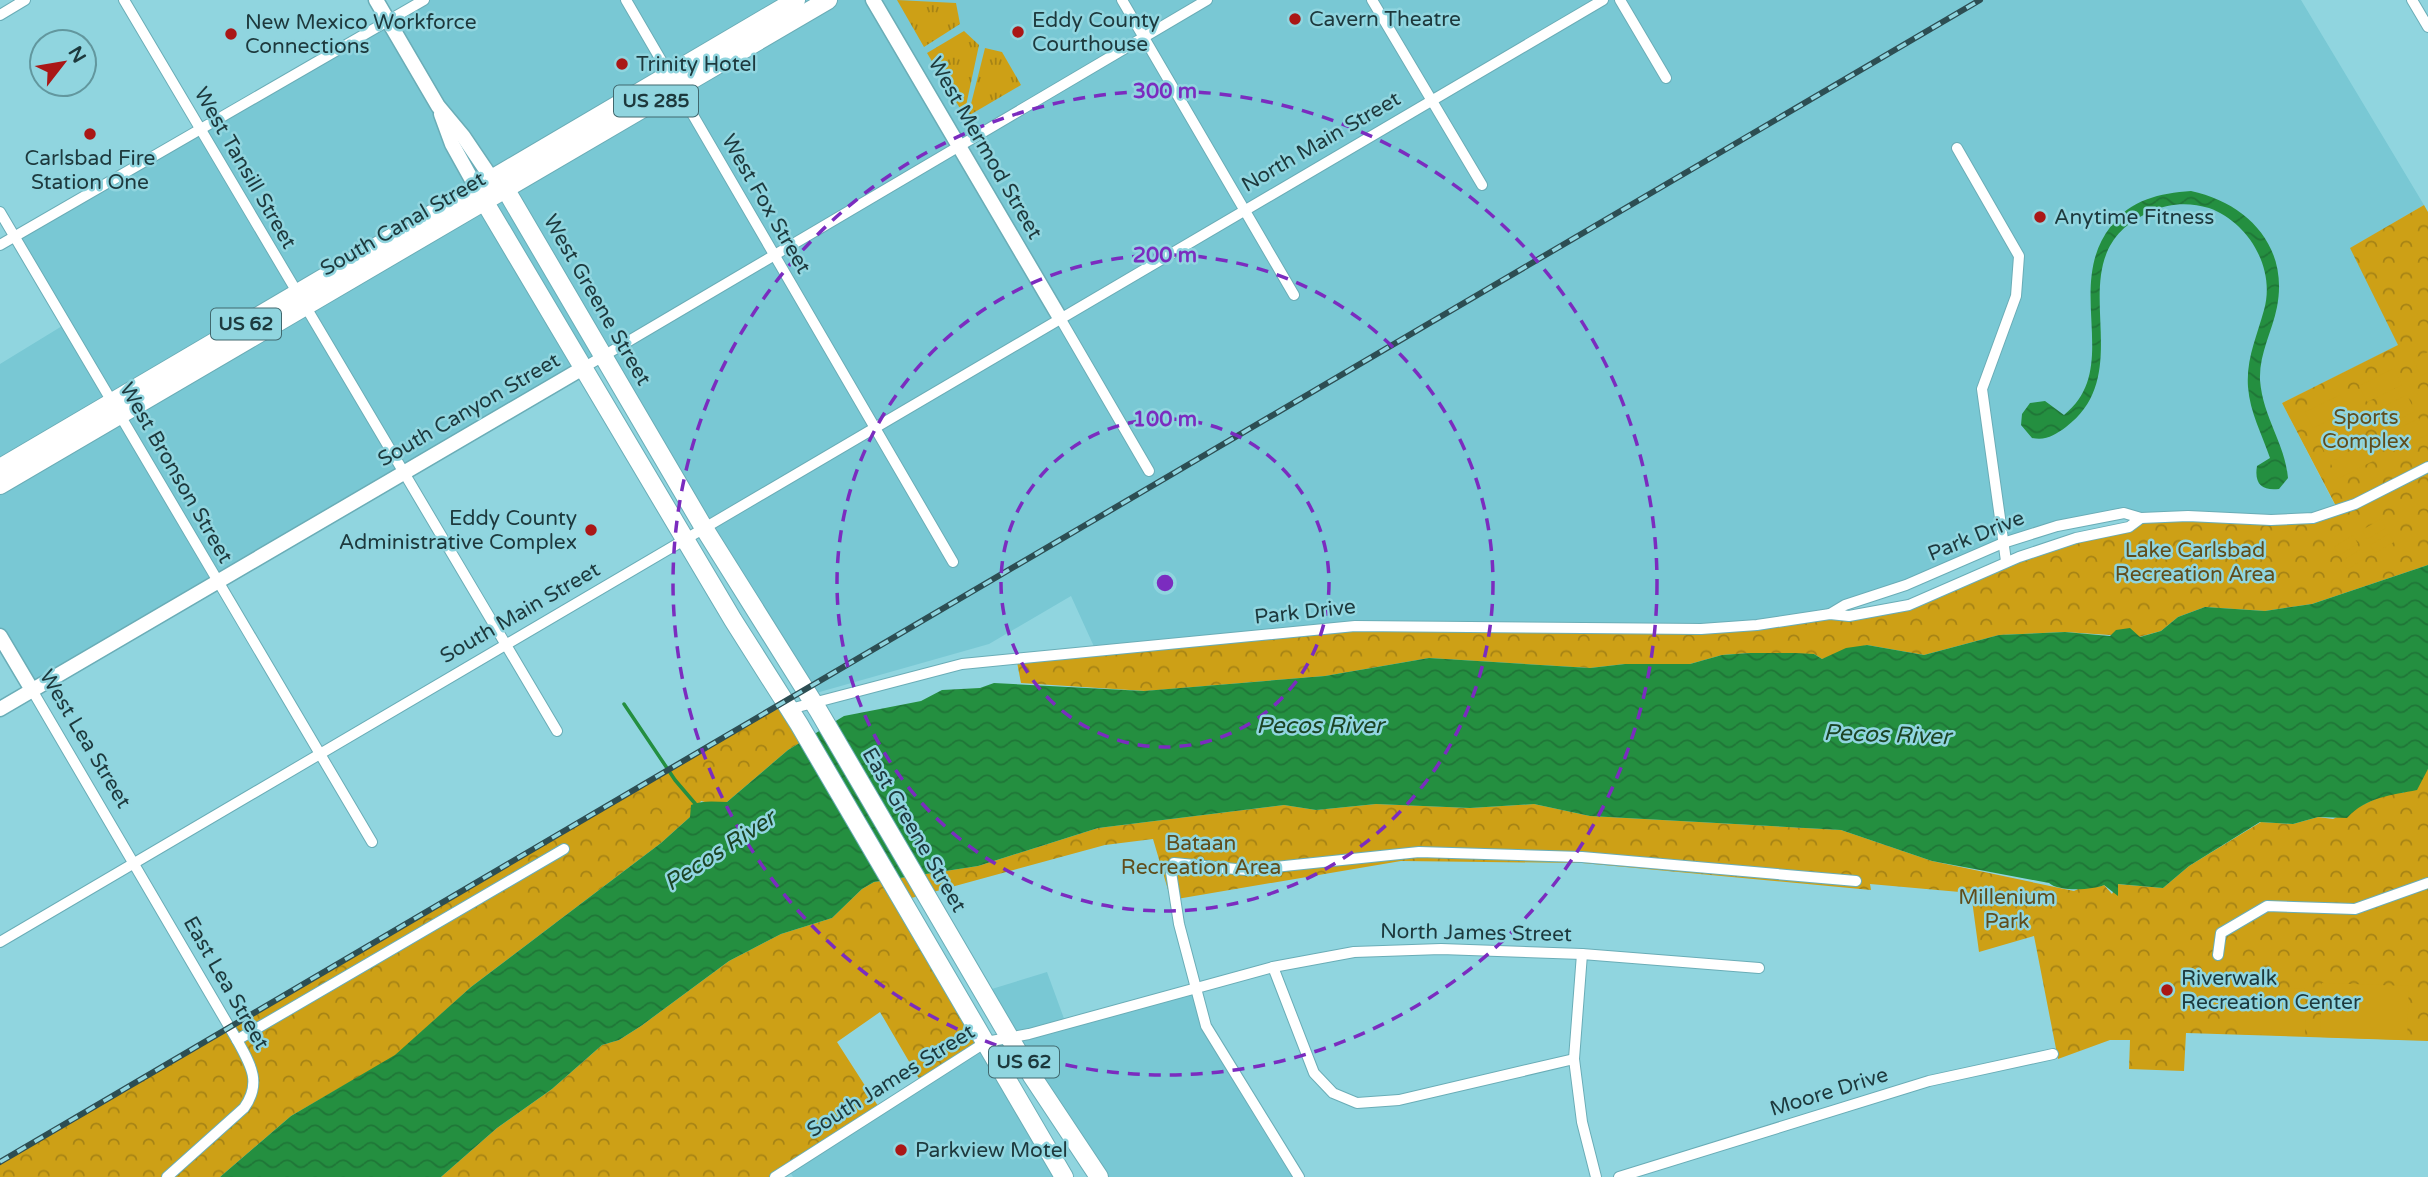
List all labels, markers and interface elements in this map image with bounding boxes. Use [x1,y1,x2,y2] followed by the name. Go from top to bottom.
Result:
[1309,7,1461,32] place label: Cavern Theatre
[1032,8,1160,57] place label: Eddy County Courthouse
[245,10,477,59] place label: New Mexico Workforce Connections
[1287,11,1303,27] marker: Cavern Theatre
[1010,24,1026,40] marker: Eddy County Courthouse
[223,26,239,42] marker: New Mexico Workforce Connections
[28,28,98,98] north arrow
[63,43,90,67] text: N
[636,52,757,77] place label: Trinity Hotel
[923,52,1047,244] street label: West Mermod Street
[614,56,630,72] marker: Trinity Hotel
[1133,79,1197,104] text: 300 m
[189,83,301,253] street label: West Tansill Street
[614,86,698,116] road number: US 285
[1237,86,1405,198] street label: North Main Street
[82,126,98,142] marker: Carlsbad Fire Station One
[716,130,816,278] street label: West Fox Street
[25,146,156,195] place label: Carlsbad Fire Station One
[316,167,490,281] street label: South Canal Street
[2054,205,2214,230] place label: Anytime Fitness
[2032,209,2048,225] marker: Anytime Fitness
[538,210,656,390] street label: West Greene Street
[1133,243,1197,268] text: 200 m
[211,308,281,340] road number: US 62
[374,348,564,472] street label: South Canyon Street
[114,378,238,568] street label: West Bronson Street
[2322,405,2410,454] park label: Sports Complex
[1133,407,1197,432] text: 100 m
[1924,505,2028,567] street label: Park Drive
[339,506,577,555] place label: Eddy County Administrative Complex
[583,522,599,538] marker: Eddy County Administrative Complex
[2115,538,2275,587] park label: Lake Carlsbad Recreation Area
[436,557,604,669] street label: South Main Street
[1153,571,1177,595] centre of rings
[1253,594,1357,630] street label: Park Drive
[34,665,136,813] street label: West Lea Street
[1256,712,1387,740] water label: Pecos River
[1823,719,1954,751] water label: Pecos River
[857,743,971,917] street label: East Greene Street
[659,803,784,897] water label: Pecos River
[1121,831,1281,880] park label: Bataan Recreation Area
[1958,885,2056,934] park label: Millenium Park
[178,912,274,1054] street label: East Lea Street
[1380,919,1572,947] street label: North James Street
[2181,966,2361,1015] place label: Riverwalk Recreation Center
[2159,982,2175,998] marker: Riverwalk Recreation Center
[803,1019,979,1143] street label: South James Street
[989,1046,1059,1078] road number: US 62
[1767,1062,1891,1122] street label: Moore Drive
[915,1138,1068,1163] place label: Parkview Motel
[893,1142,909,1158] marker: Parkview Motel

